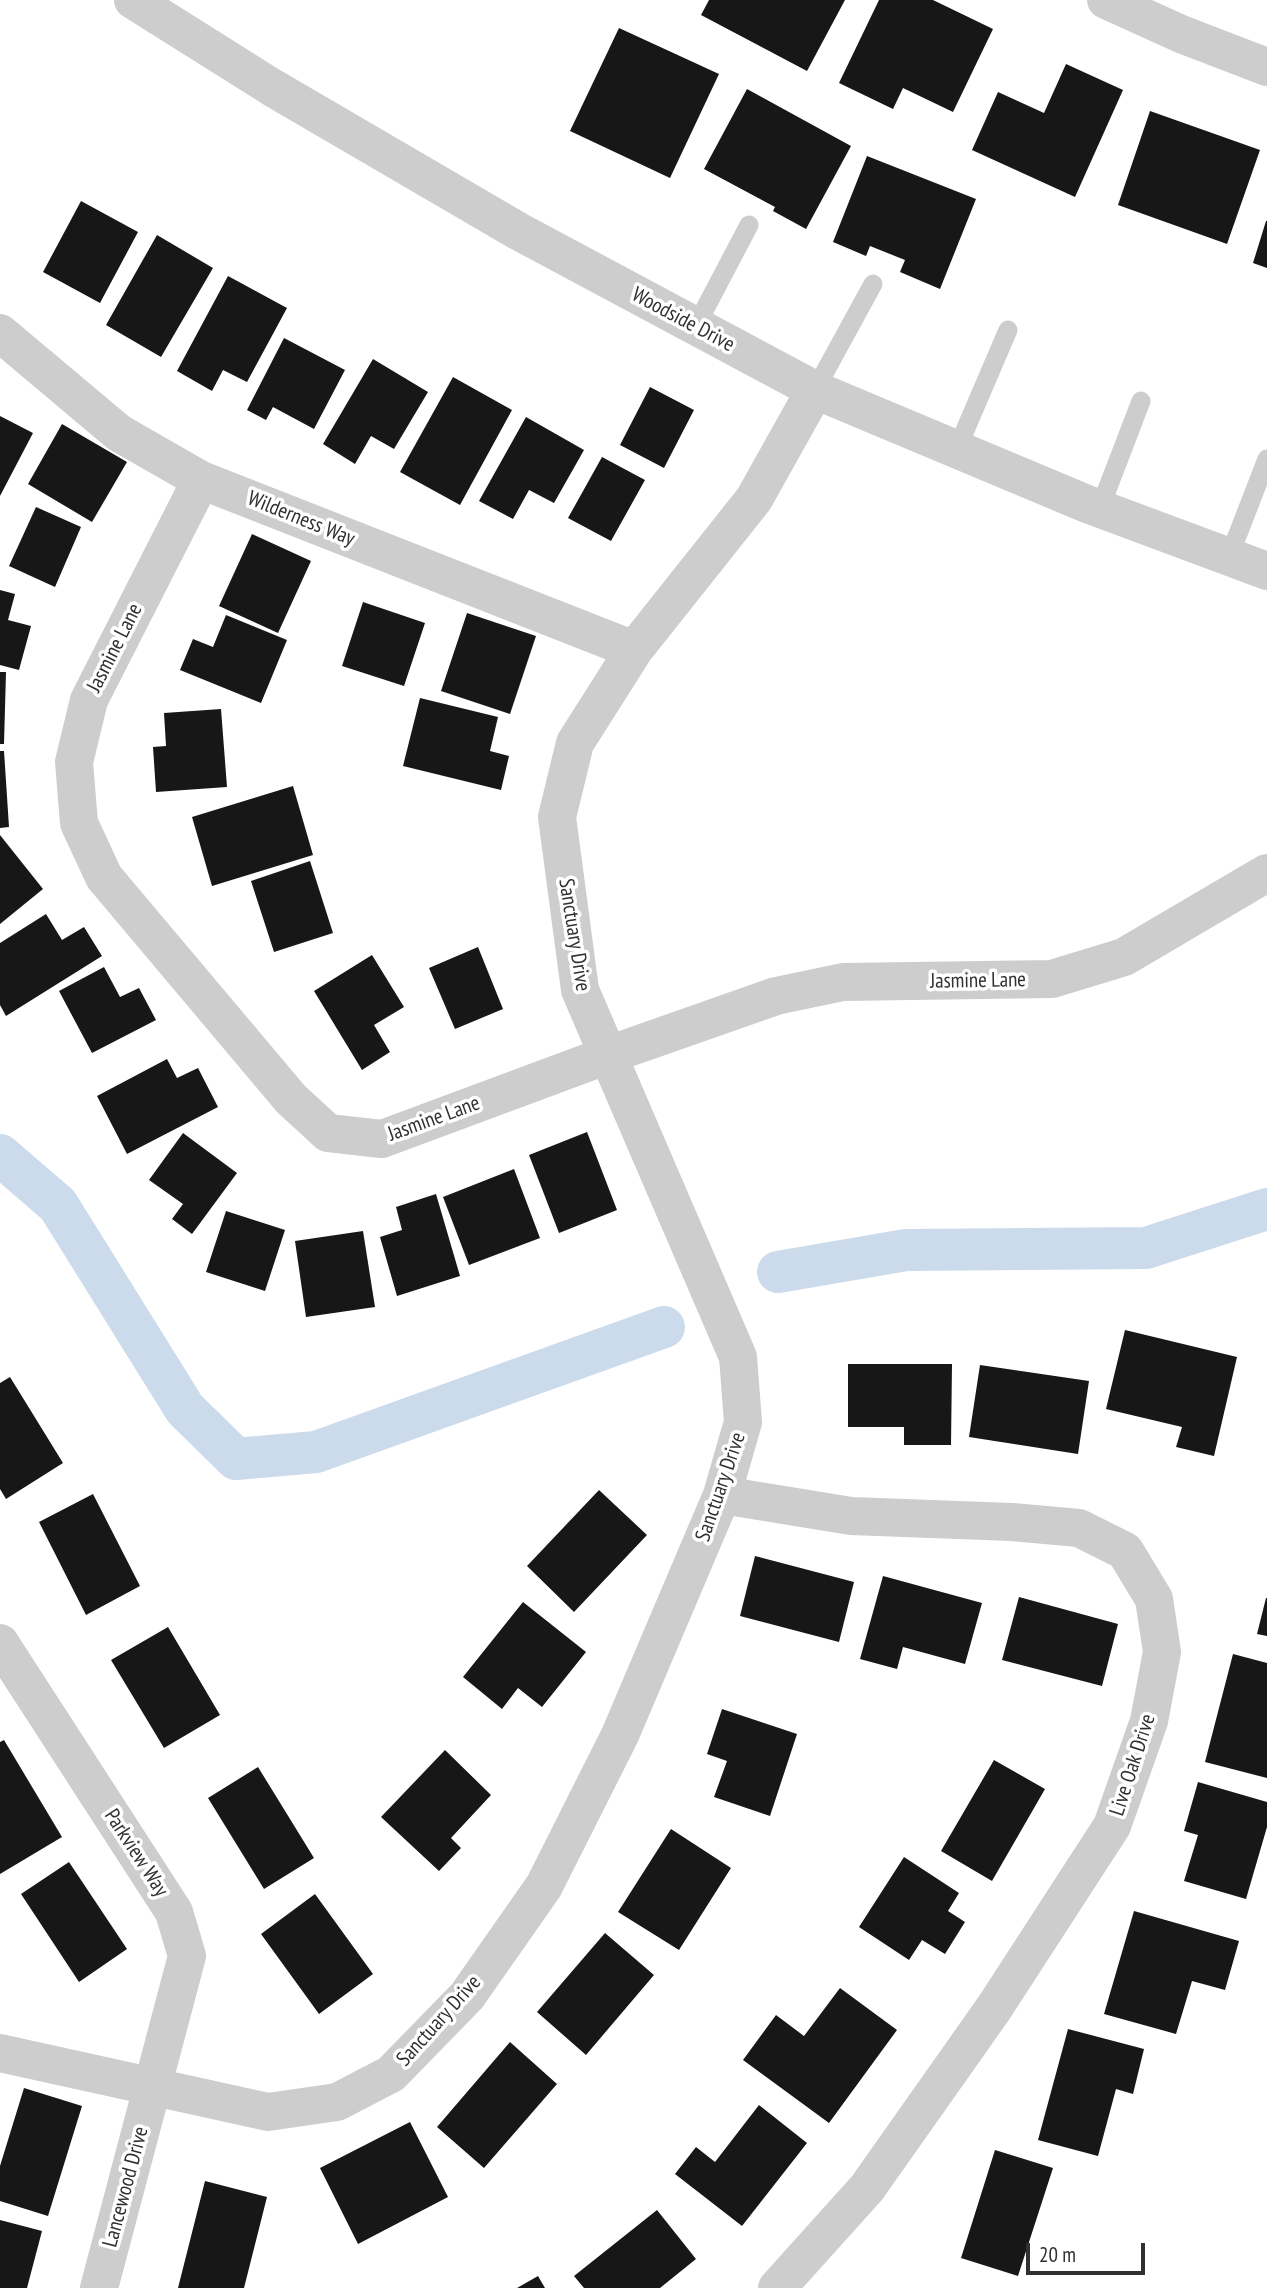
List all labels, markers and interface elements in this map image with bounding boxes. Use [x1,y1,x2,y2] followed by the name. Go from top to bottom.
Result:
[627,282,739,358] street label: Woodside Drive
[244,486,358,552] street label: Wilderness Way
[82,600,148,696] street label: Jasmine Lane
[553,877,595,993] street label: Sanctuary Drive
[930,968,1026,994] street label: Jasmine Lane
[385,1091,483,1147] street label: Jasmine Lane
[691,1429,751,1545] street label: Sanctuary Drive
[1105,1711,1161,1819] street label: Live Oak Drive
[98,1805,174,1901] street label: Parkview Way
[392,1970,486,2072] street label: Sanctuary Drive
[98,2124,154,2250] street label: Lancewood Drive
[1029,2228,1148,2272] scale bar
[1039,2241,1076,2268] text: 20 m

